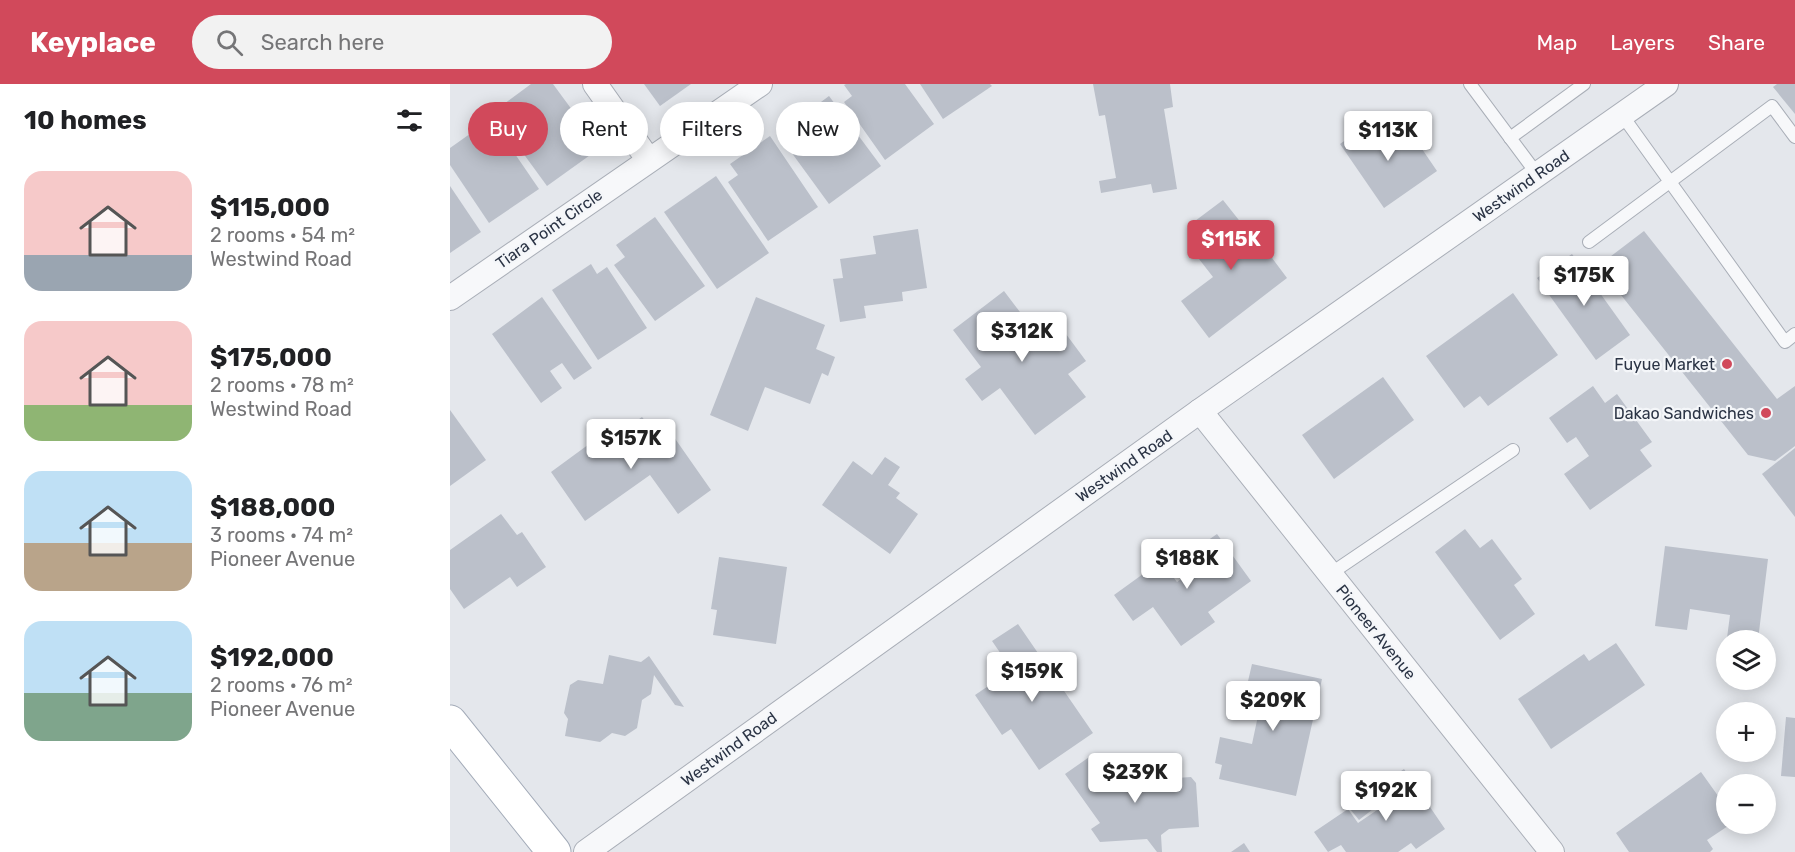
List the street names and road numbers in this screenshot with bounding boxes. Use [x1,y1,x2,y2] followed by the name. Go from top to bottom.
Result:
[1469,146,1573,226] street label: Westwind Road
[492,185,606,273] street label: Tiara Point Circle
[1072,426,1176,506] street label: Westwind Road
[1332,581,1420,683] street label: Pioneer Avenue
[677,708,781,790] street label: Westwind Road

